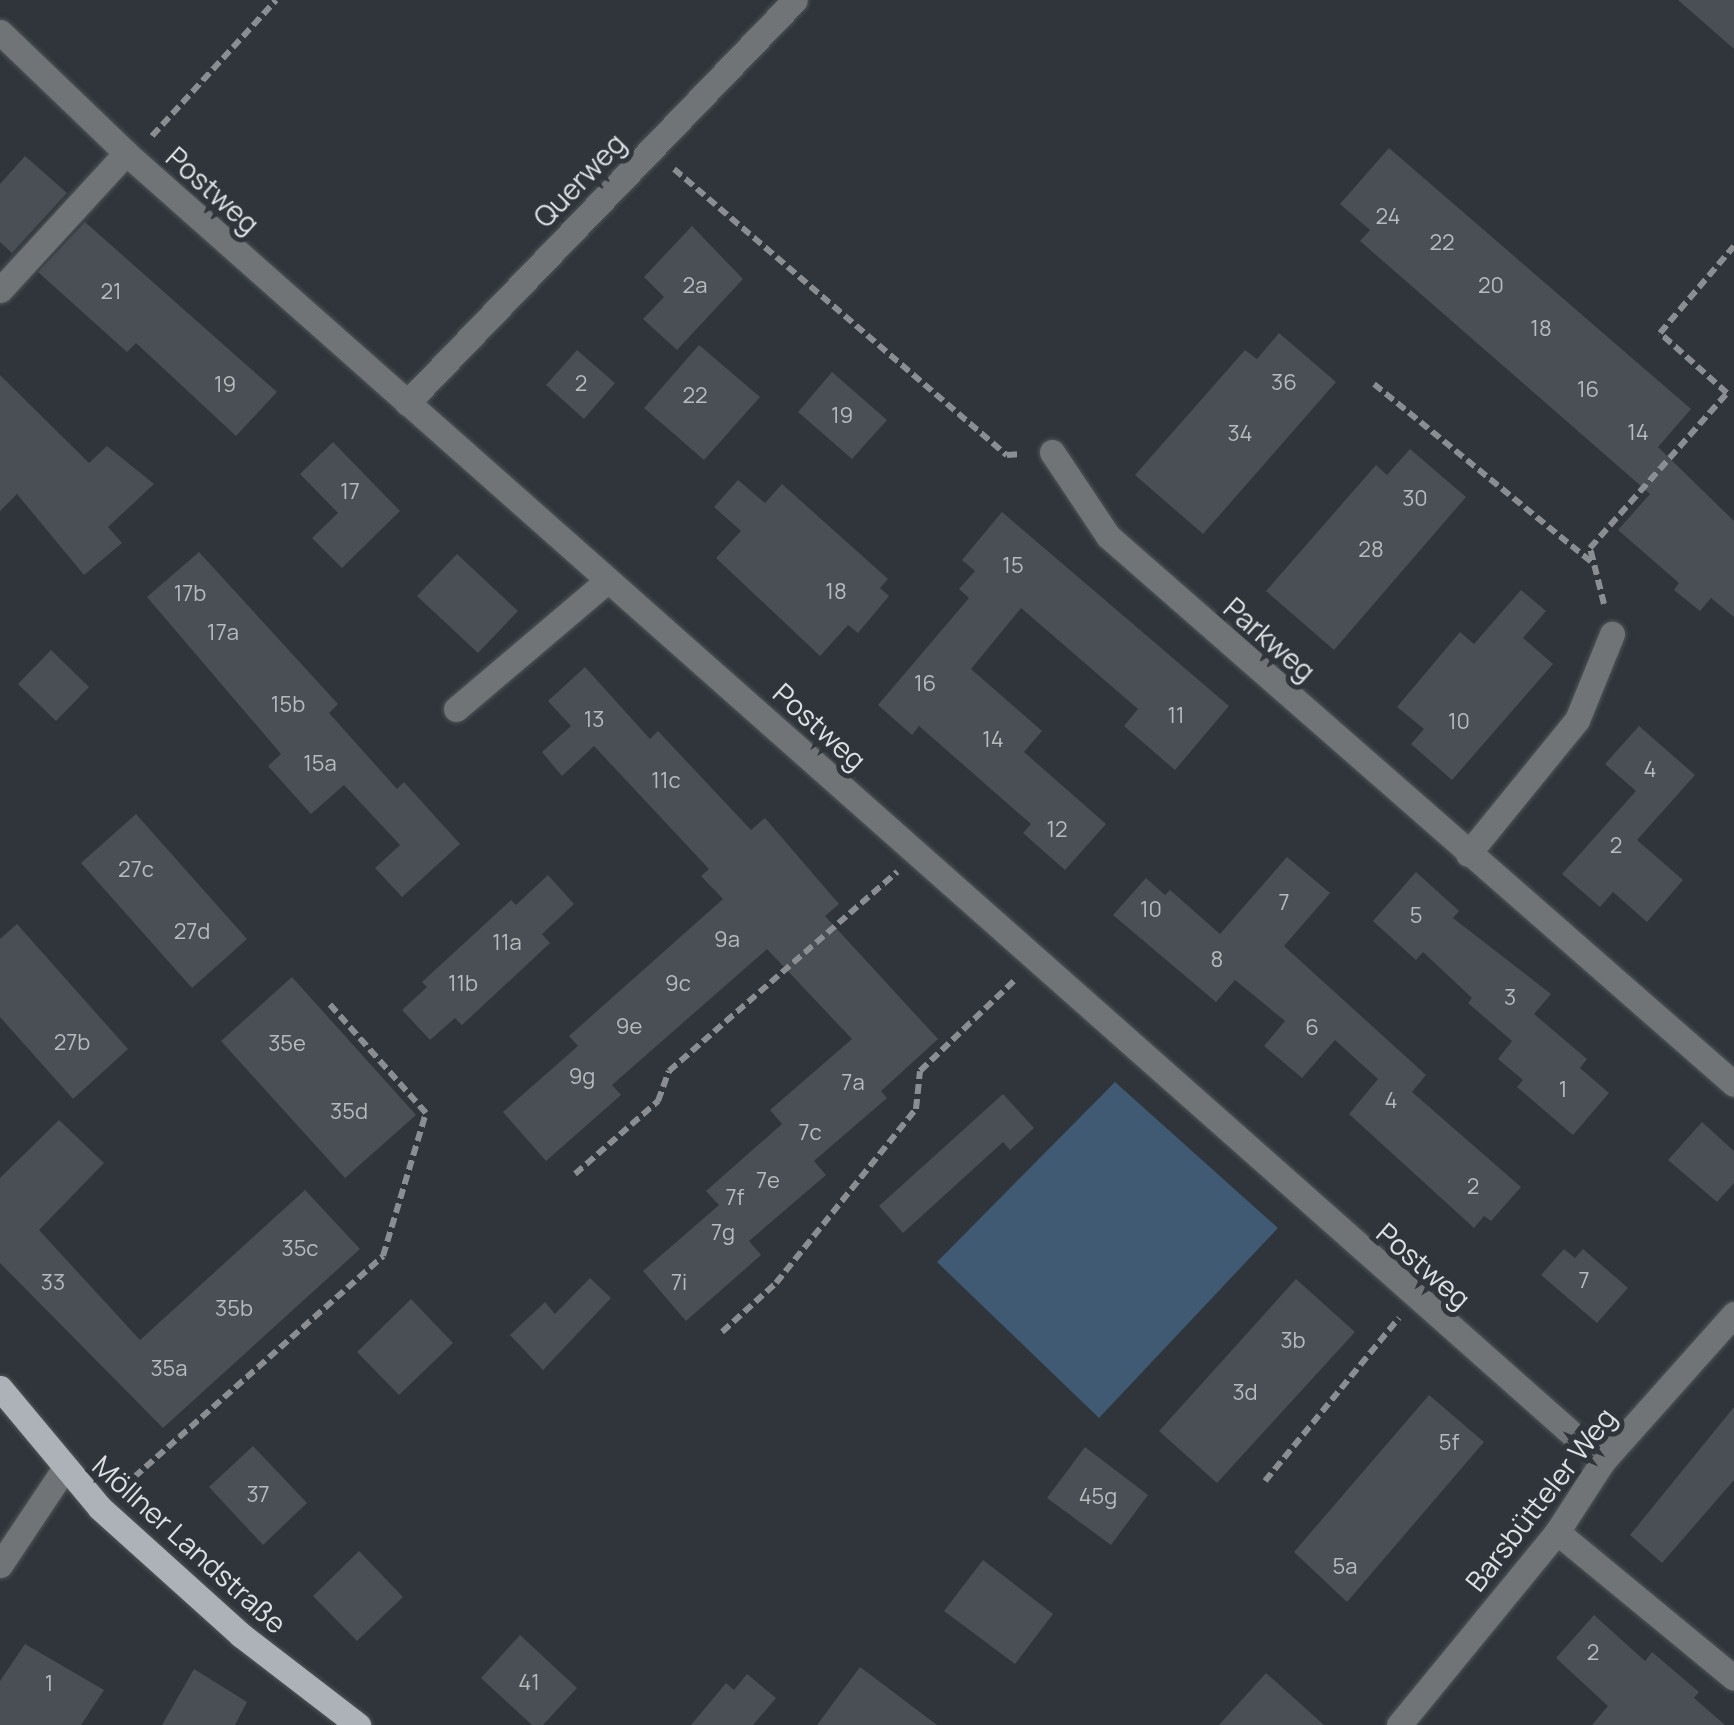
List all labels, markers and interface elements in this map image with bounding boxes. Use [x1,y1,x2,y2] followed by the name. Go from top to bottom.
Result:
[526,126,632,234] street label: Querweg
[160,140,266,240] street label: Postweg
[1375,204,1401,230] house number: 24
[1429,230,1455,256] house number: 22
[683,273,707,299] house number: 2a
[1478,273,1504,299] house number: 20
[100,279,122,305] house number: 21
[1530,316,1552,342] house number: 18
[1271,370,1297,396] house number: 36
[575,371,587,397] house number: 2
[214,372,236,398] house number: 19
[1577,377,1599,403] house number: 16
[682,383,708,409] house number: 22
[831,403,853,429] house number: 19
[1627,420,1649,446] house number: 14
[1227,421,1253,447] house number: 34
[340,479,360,505] house number: 17
[1402,486,1428,512] house number: 30
[1358,537,1384,563] house number: 28
[1002,553,1024,579] house number: 15
[825,579,847,605] house number: 18
[174,581,206,607] house number: 17b
[1218,590,1322,688] street label: Parkweg
[207,620,239,646] house number: 17a
[914,671,936,697] house number: 16
[767,676,873,776] street label: Postweg
[271,692,305,718] house number: 15b
[1167,703,1185,729] house number: 11
[584,707,604,733] house number: 13
[1448,709,1470,735] house number: 10
[982,727,1004,753] house number: 14
[303,751,337,777] house number: 15a
[1644,757,1656,783] house number: 4
[651,768,681,794] house number: 11c
[1046,817,1068,843] house number: 12
[1610,833,1622,859] house number: 2
[118,857,154,883] house number: 27c
[1278,890,1290,916] house number: 7
[1140,897,1162,923] house number: 10
[1410,903,1422,929] house number: 5
[174,919,210,945] house number: 27d
[714,927,740,953] house number: 9a
[492,930,522,956] house number: 11a
[1211,947,1223,973] house number: 8
[448,971,478,997] house number: 11b
[665,971,691,997] house number: 9c
[1504,985,1516,1011] house number: 3
[616,1014,642,1040] house number: 9e
[1305,1015,1319,1041] house number: 6
[54,1030,90,1056] house number: 27b
[268,1031,306,1057] house number: 35e
[569,1064,595,1090] house number: 9g
[841,1070,865,1096] house number: 7a
[1559,1077,1567,1103] house number: 1
[1385,1088,1397,1114] house number: 4
[330,1099,368,1125] house number: 35d
[798,1120,822,1146] house number: 7c
[756,1168,780,1194] house number: 7e
[1467,1174,1479,1200] house number: 2
[726,1185,744,1211] house number: 7f
[1370,1215,1478,1315] street label: Postweg
[711,1220,735,1246] house number: 7g
[281,1236,319,1262] house number: 35c
[1578,1268,1590,1294] house number: 7
[41,1270,65,1296] house number: 33
[671,1270,687,1296] house number: 7i
[215,1296,253,1322] house number: 35b
[1280,1328,1306,1354] house number: 3b
[150,1356,188,1382] house number: 35a
[1232,1380,1258,1406] house number: 3d
[1458,1401,1622,1597] street label: Barsbütteler Weg
[1439,1430,1459,1456] house number: 5f
[86,1448,294,1640] street label: Möllner Landstraße
[246,1482,270,1508] house number: 37
[1079,1484,1117,1510] house number: 45g
[1333,1554,1357,1580] house number: 5a
[1587,1640,1599,1666] house number: 2
[518,1670,540,1696] house number: 41
[45,1671,53,1697] house number: 1

